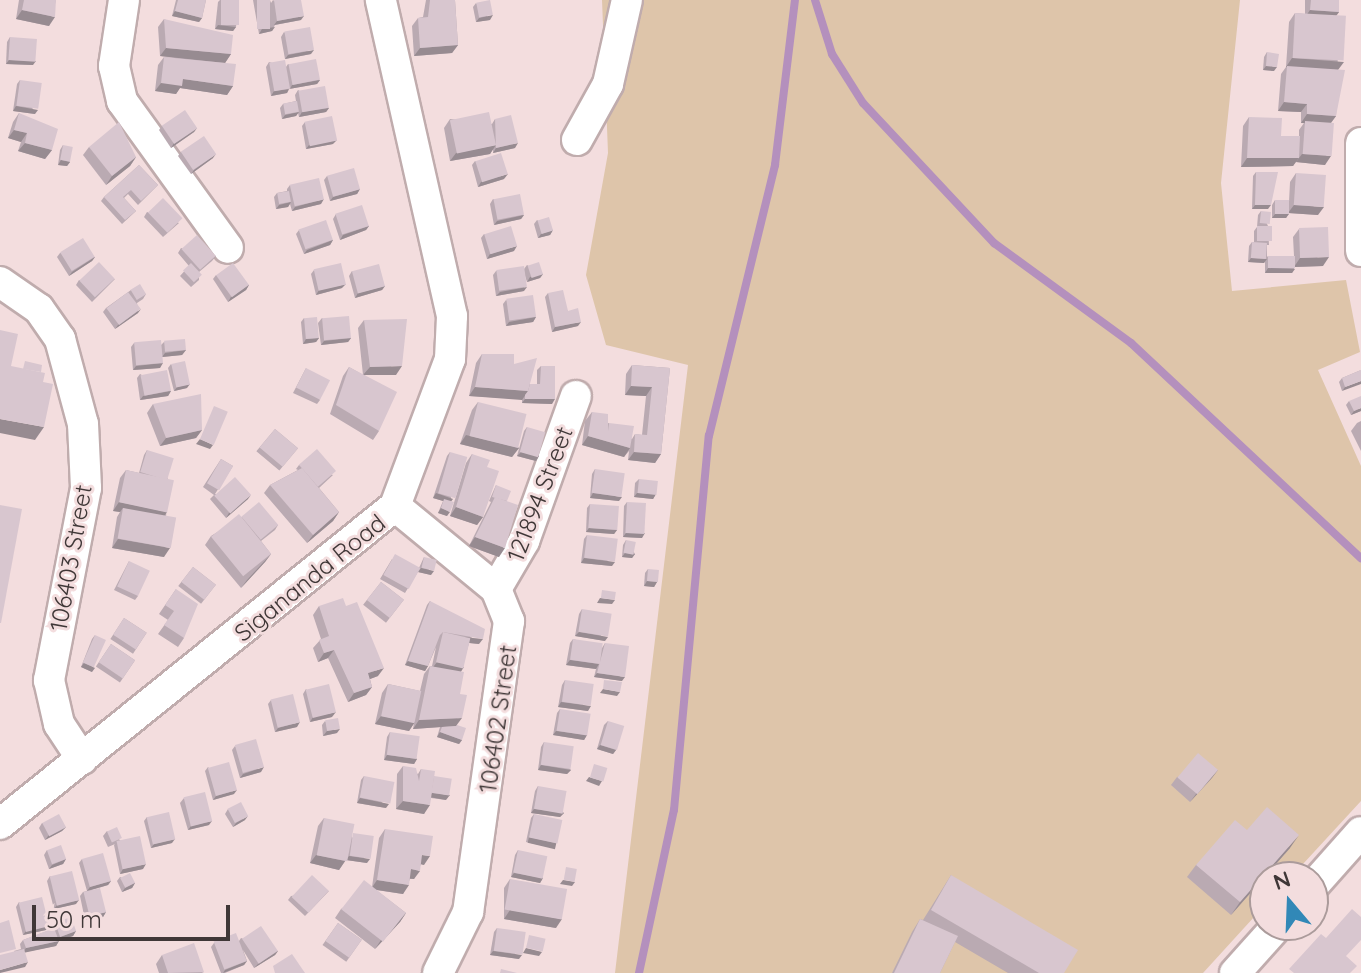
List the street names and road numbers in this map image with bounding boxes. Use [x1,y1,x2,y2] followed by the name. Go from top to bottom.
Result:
[501,422,579,566] street label: 121894 Street
[44,483,98,633] street label: 106403 Street
[229,508,391,648] street label: Sigananda Road
[473,643,523,795] street label: 106402 Street

